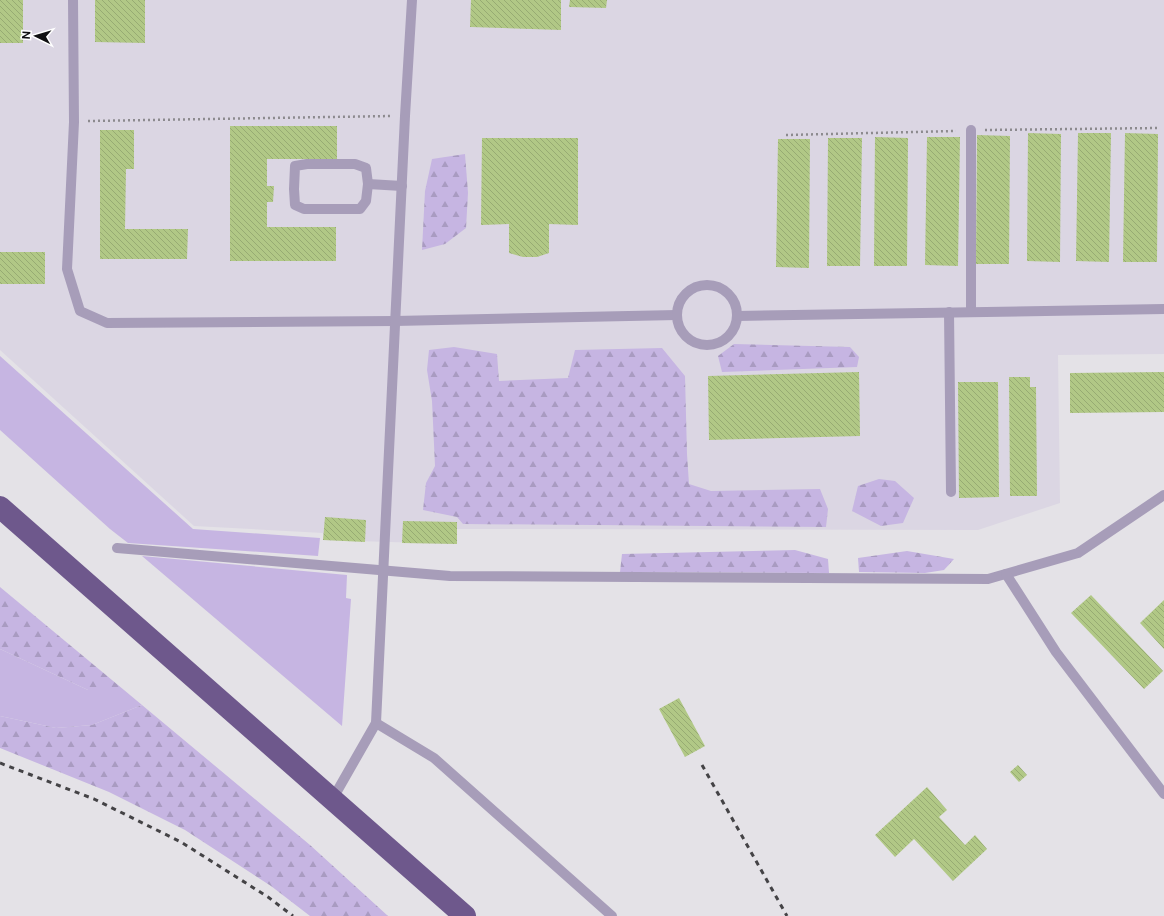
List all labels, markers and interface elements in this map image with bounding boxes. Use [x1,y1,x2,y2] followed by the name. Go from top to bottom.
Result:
[16,16,56,56] north arrow
[20,30,32,40] text: N

